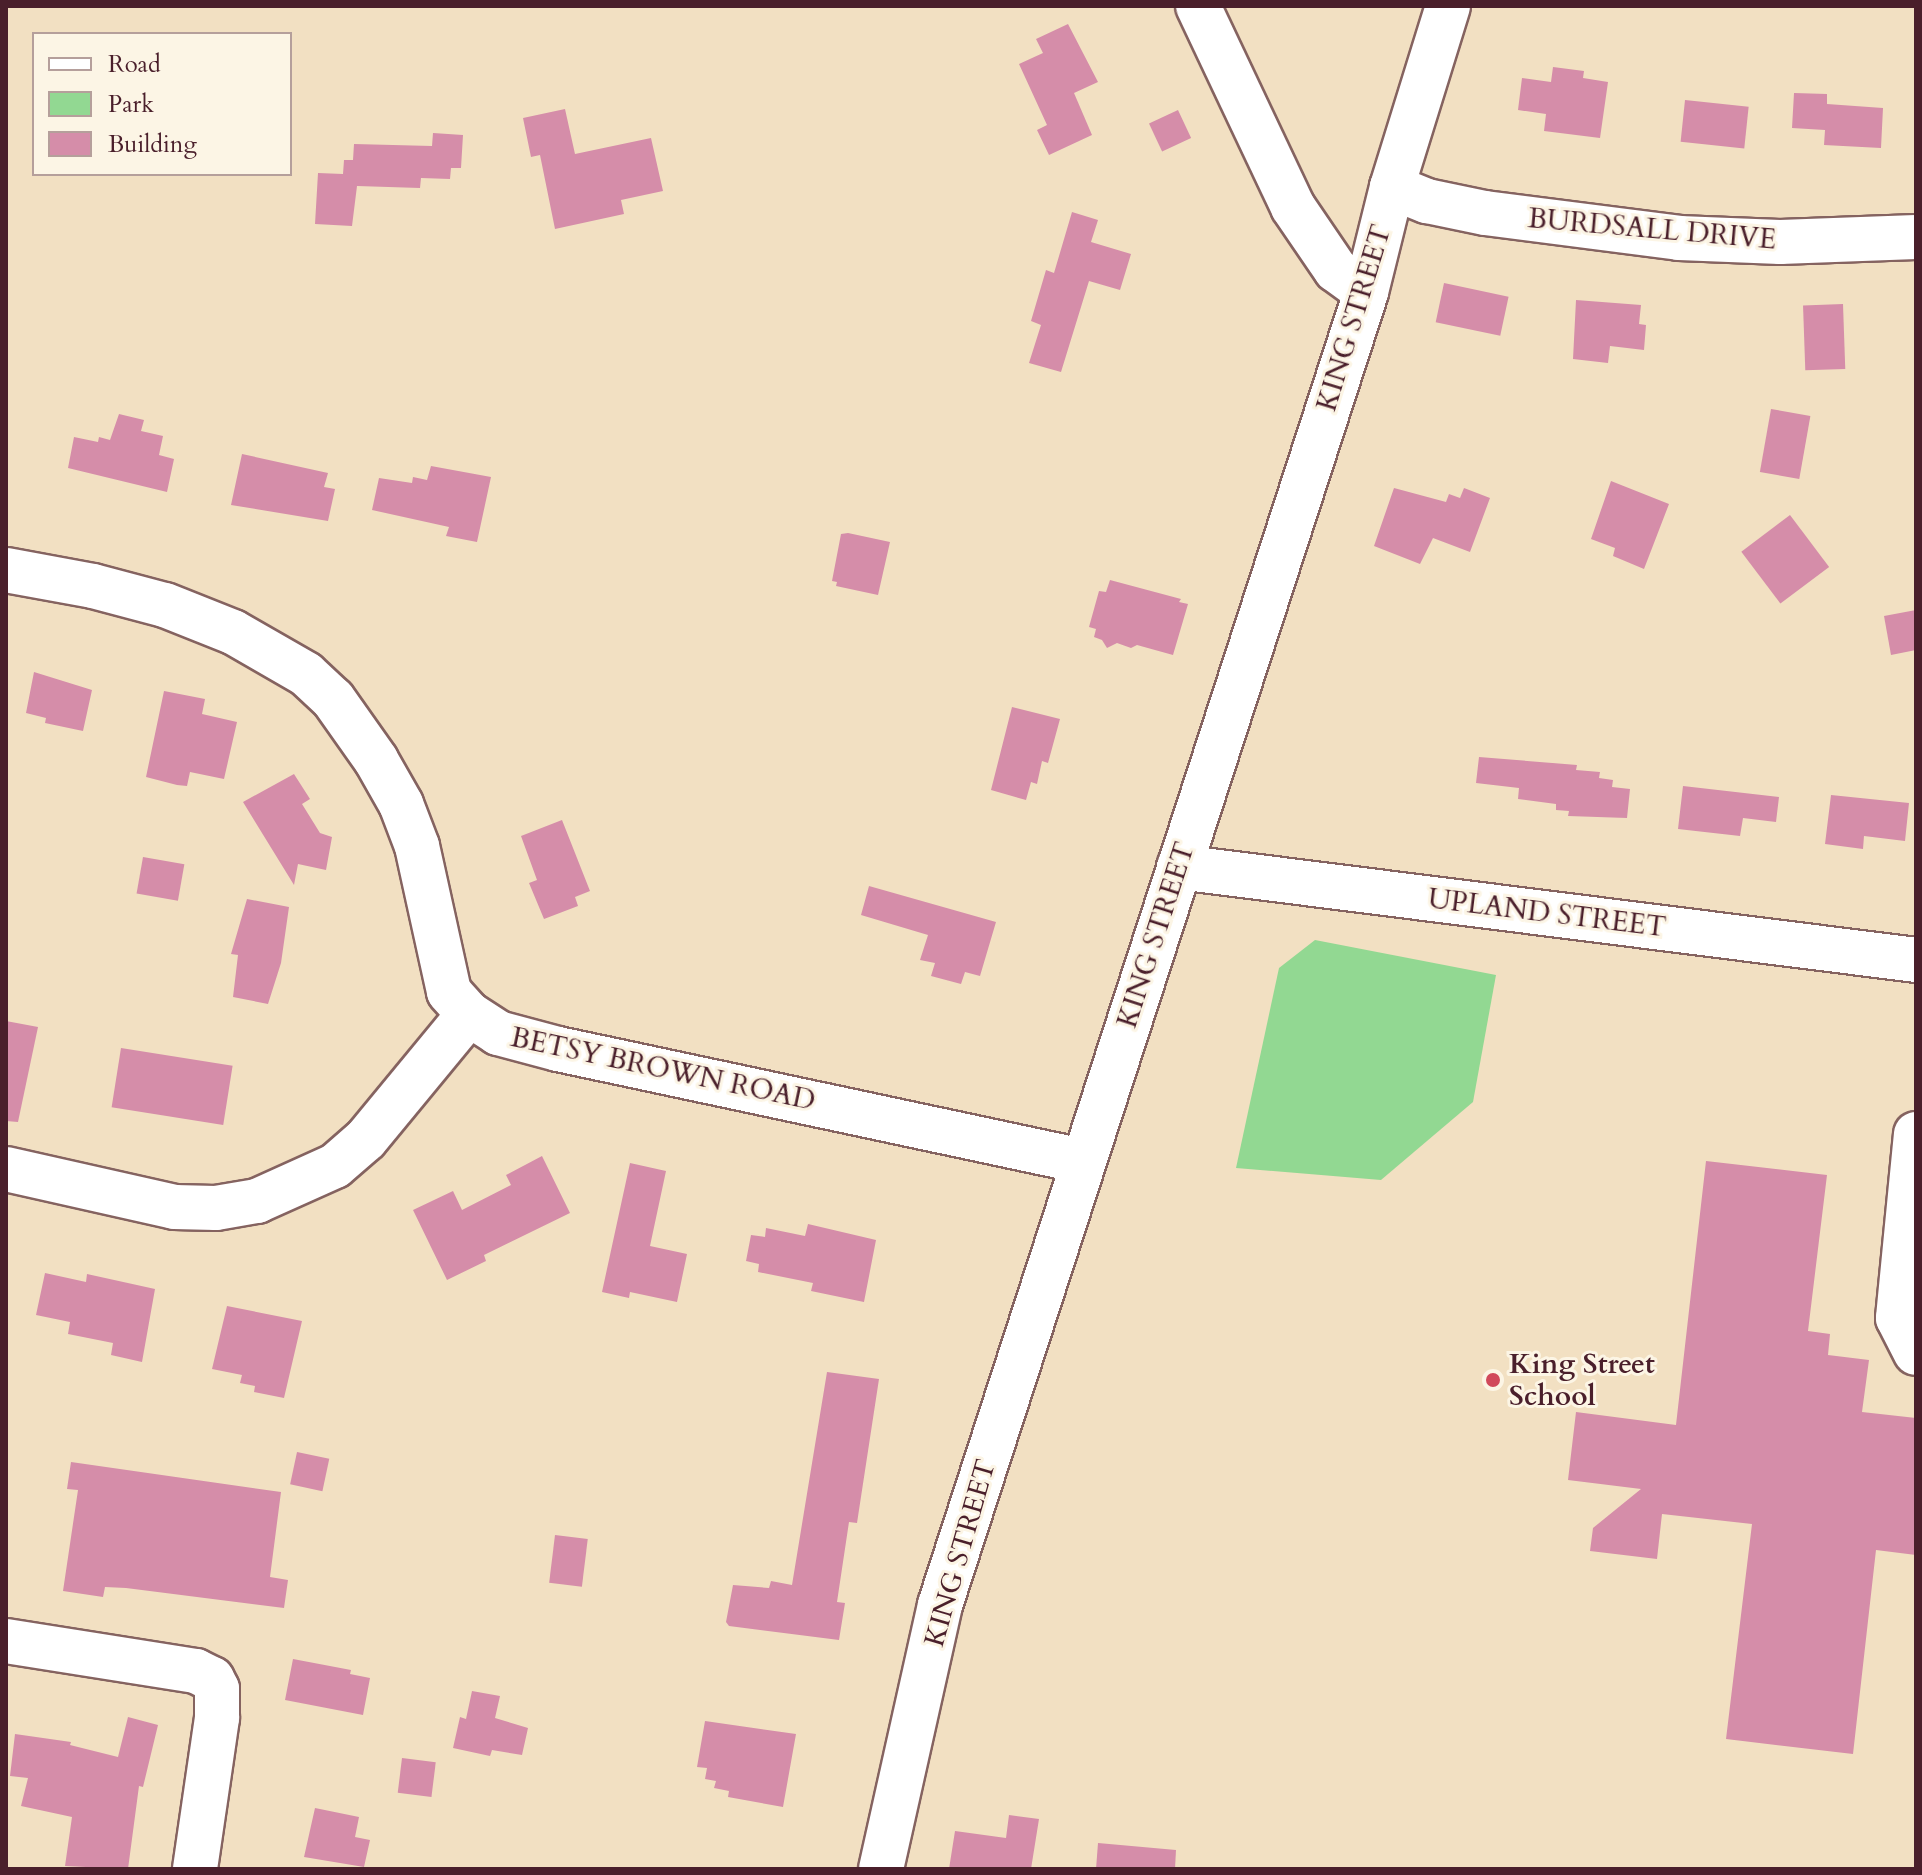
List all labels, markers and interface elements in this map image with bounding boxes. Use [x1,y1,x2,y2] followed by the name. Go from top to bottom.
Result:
[32,32,292,176] legend
[108,48,161,81] text: Road
[108,88,154,121] text: Park
[108,128,197,161] text: Building
[1527,201,1777,257] street label: BURDSALL DRIVE
[1310,221,1398,415] street label: KING STREET
[1110,838,1202,1032] street label: KING STREET
[1426,882,1668,944] street label: UPLAND STREET
[508,1020,818,1118] street label: BETSY BROWN ROAD
[1509,1347,1655,1413] place label: King Street School
[1484,1371,1502,1389] marker: King Street School
[917,1456,1003,1650] street label: KING STREET

